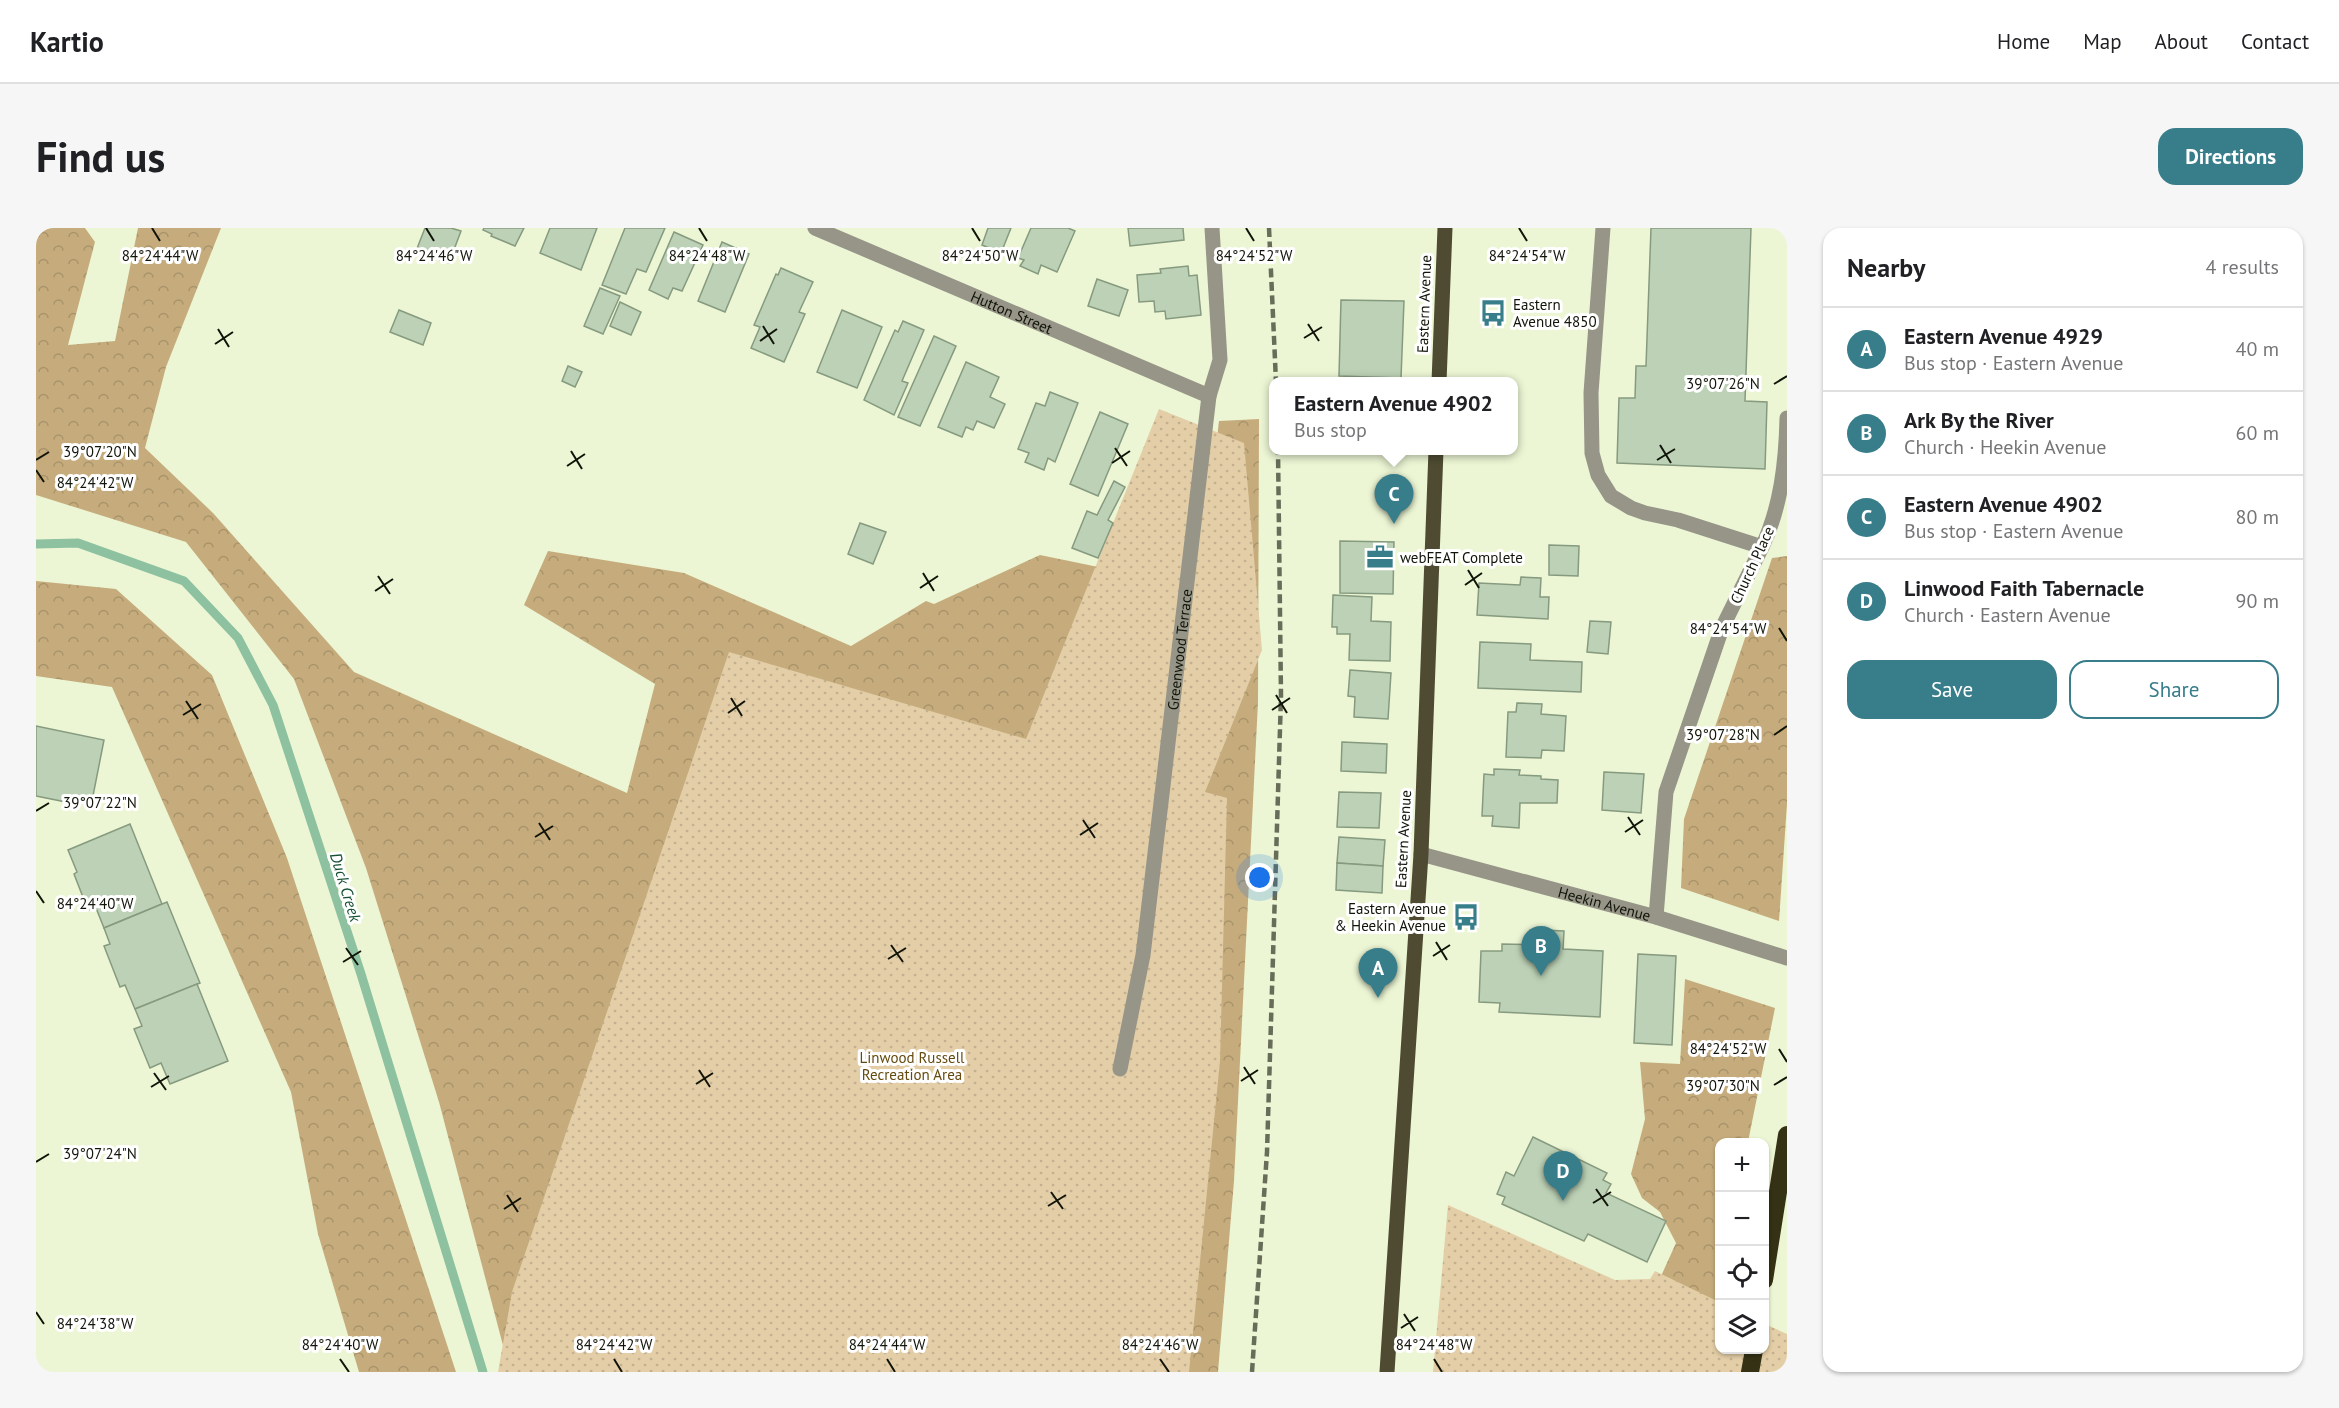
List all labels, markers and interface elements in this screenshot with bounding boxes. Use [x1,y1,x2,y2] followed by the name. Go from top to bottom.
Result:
[30,23,104,60] text: Kartio
[1997,28,2050,55] text: Home
[2083,28,2122,55] text: Map
[2155,28,2208,55] text: About
[2241,28,2309,55] text: Contact
[2158,128,2303,185] button: Directions
[36,129,165,184] text: Find us
[122,246,199,265] text: 84°24'44"W
[396,246,473,265] text: 84°24'46"W
[669,246,746,265] text: 84°24'48"W
[942,246,1019,265] text: 84°24'50"W
[1216,246,1293,265] text: 84°24'52"W
[1489,246,1566,265] text: 84°24'54"W
[1847,251,1925,284] text: Nearby
[2206,254,2279,280] text: 4 results
[1413,255,1435,353] street label: Eastern Avenue
[968,286,1056,338] street label: Hutton Street
[1513,295,1597,331] place label: Eastern Avenue 4850
[1478,298,1508,328] bus stop icon: Eastern Avenue 4850
[1904,322,2103,350] text: Eastern Avenue 4929
[1860,336,1873,362] text: A
[2236,336,2279,362] text: 40 m
[1904,350,2123,376] text: Bus stop · Eastern Avenue
[1686,374,1760,393] text: 39°07'26"N
[1269,377,1518,455] popup
[1294,389,1493,417] text: Eastern Avenue 4902
[1904,406,2054,434] text: Ark By the River
[1294,417,1367,443] text: Bus stop
[1861,420,1872,446] text: B
[2236,420,2279,446] text: 60 m
[1904,434,2107,460] text: Church · Heekin Avenue
[63,442,137,461] text: 39°07'20"N
[57,473,134,492] text: 84°24'42"W
[1374,474,1414,524] pin: C
[1904,490,2103,518] text: Eastern Avenue 4902
[1861,504,1872,530] text: C
[2236,504,2279,530] text: 80 m
[1904,518,2123,544] text: Bus stop · Eastern Avenue
[1726,523,1778,607] street label: Church Place
[1365,542,1395,572] office icon: webFEAT Complete
[1400,548,1523,567] place label: webFEAT Complete
[1904,574,2144,602] text: Linwood Faith Tabernacle
[1162,588,1196,711] street label: Greenwood Terrace
[1860,588,1873,614] text: D
[2236,588,2279,614] text: 90 m
[1904,602,2111,628] text: Church · Eastern Avenue
[1690,619,1767,638] text: 84°24'54"W
[1847,660,2057,719] button: Save
[2069,660,2279,719] button: Share
[1686,725,1760,744] text: 39°07'28"N
[1391,790,1415,888] street label: Eastern Avenue
[63,793,137,812] text: 39°07'22"N
[326,850,366,925] water label: Duck Creek
[1245,863,1274,892] your location
[1556,882,1653,925] street label: Heekin Avenue
[57,894,134,913] text: 84°24'40"W
[1335,899,1446,935] place label: Eastern Avenue & Heekin Avenue
[1451,902,1481,932] bus stop icon: Eastern Avenue & Heekin Avenue
[1522,926,1560,976] pin: B
[1358,948,1398,998] pin: A
[1690,1039,1767,1058] text: 84°24'52"W
[860,1048,965,1084] park label: Linwood Russell Recreation Area
[1686,1076,1760,1095] text: 39°07'30"N
[1715,1138,1769,1354] map controls
[1715,1138,1769,1192] button: +
[63,1144,137,1163] text: 39°07'24"N
[1544,1152,1582,1201] pin: D
[1715,1192,1769,1246] button: −
[1715,1246,1769,1300] button: locate
[1715,1300,1769,1354] button: layers
[57,1314,134,1333] text: 84°24'38"W
[302,1335,379,1354] text: 84°24'40"W
[576,1335,653,1354] text: 84°24'42"W
[849,1335,926,1354] text: 84°24'44"W
[1122,1335,1199,1354] text: 84°24'46"W
[1396,1335,1473,1354] text: 84°24'48"W

